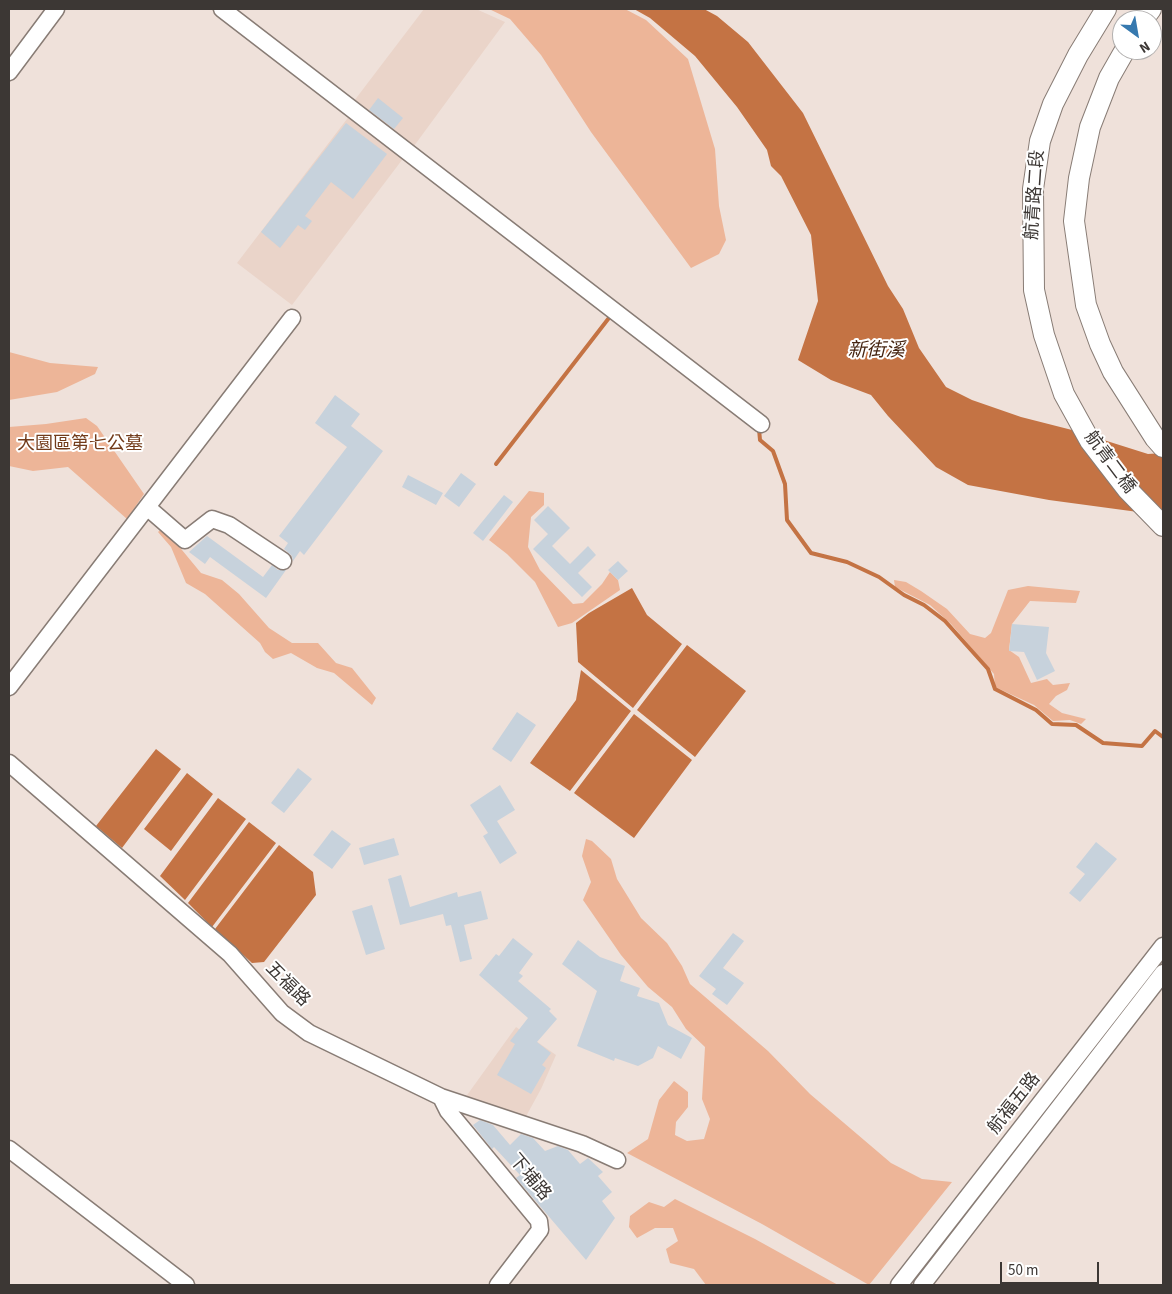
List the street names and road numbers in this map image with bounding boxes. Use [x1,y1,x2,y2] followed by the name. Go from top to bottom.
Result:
[1022,149,1050,241] street label: 航青路二段
[1079,428,1139,498] street label: 航青二橋
[260,958,314,1012] street label: 五福路
[984,1069,1046,1139] street label: 航福五路
[503,1150,555,1206] street label: 下埔路

